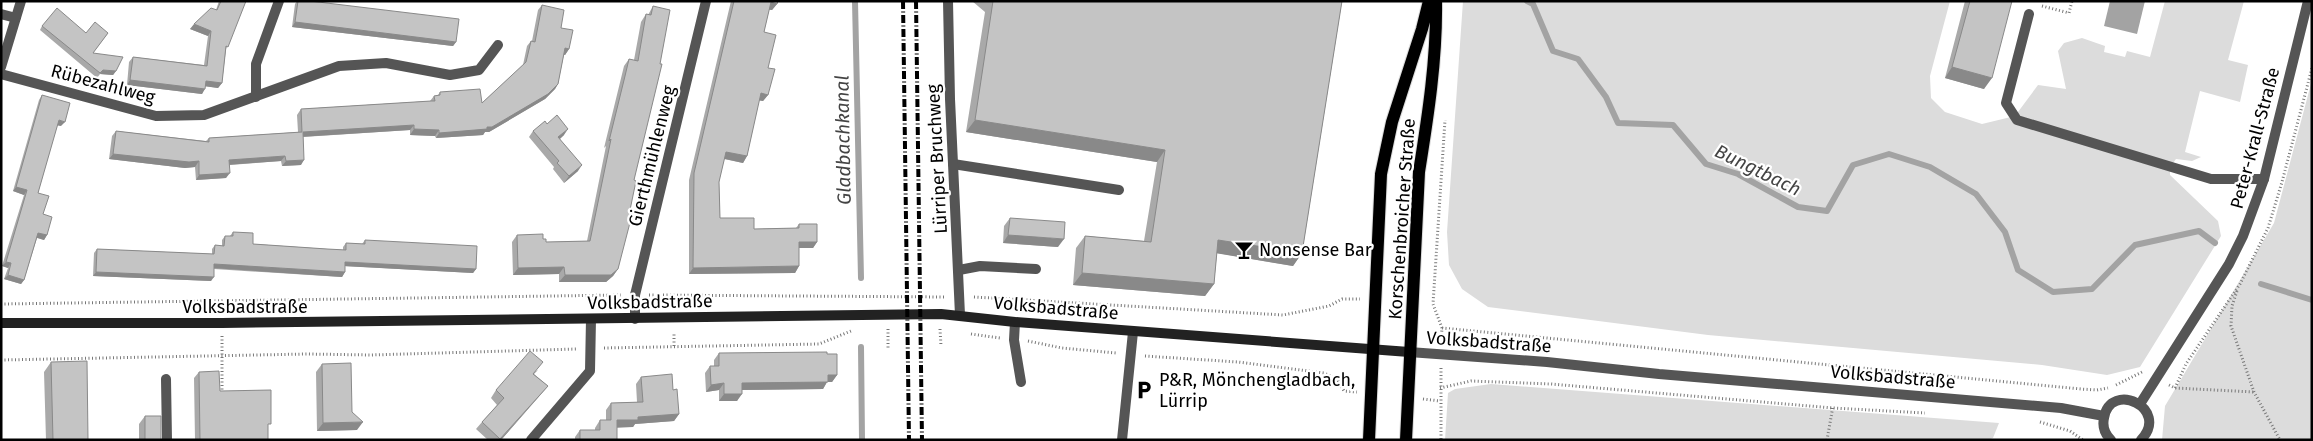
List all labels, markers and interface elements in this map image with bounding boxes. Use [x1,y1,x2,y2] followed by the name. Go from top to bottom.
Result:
[48,60,158,109] street label: Rübezahlweg
[2226,65,2284,211] street label: Peter-Krall-Straße
[830,75,856,205] water label: Gladbachkanal
[624,83,680,229] street label: Gierthmühlenweg
[922,83,952,234] street label: Lürriper Bruchweg
[1384,118,1420,320] street label: Korschenbroicher Straße
[1711,139,1805,201] water label: Bungtbach
[1233,239,1255,261] bar icon: Nonsense Bar
[1259,239,1372,261] place label: Nonsense Bar
[587,290,713,314] street label: Volksbadstraße
[993,292,1119,324] street label: Volksbadstraße
[182,296,308,318] street label: Volksbadstraße
[1426,327,1552,357] street label: Volksbadstraße
[1830,361,1956,393] street label: Volksbadstraße
[1159,369,1355,412] place label: P&R, Mönchengladbach, Lürrip
[1133,379,1155,401] parking icon: P&R, Mönchengladbach, Lürrip

